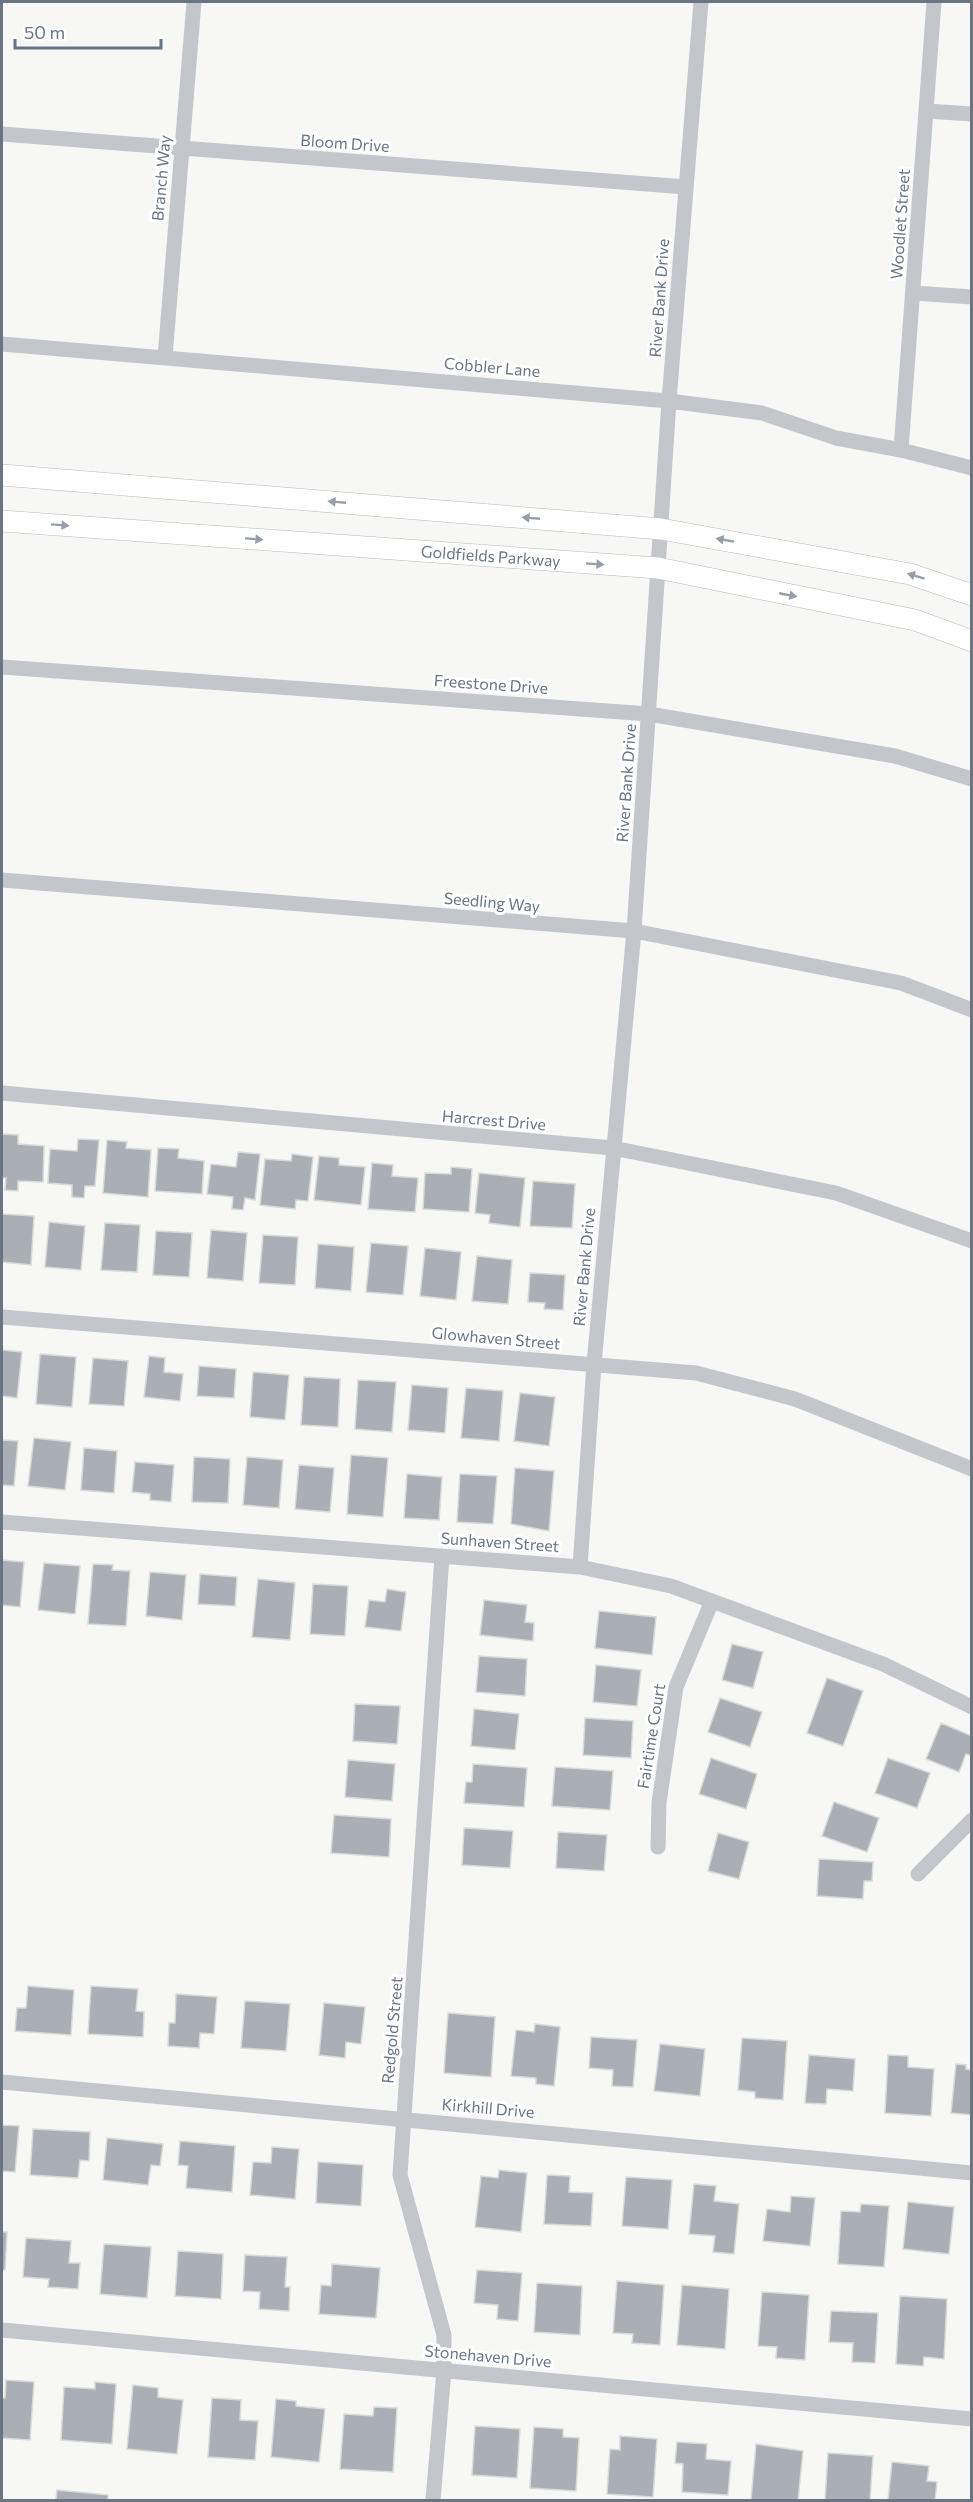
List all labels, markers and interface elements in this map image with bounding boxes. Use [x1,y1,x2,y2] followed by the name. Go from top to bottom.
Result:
[15,12,160,50] scale bar
[24,21,65,43] text: 50 m
[300,130,390,155] street label: Bloom Drive
[147,134,174,222] street label: Branch Way
[886,168,913,280] street label: Woodlet Street
[645,238,672,358] street label: River Bank Drive
[443,353,541,380] street label: Cobbler Lane
[327,497,346,507] one-way arrow
[522,513,541,523] one-way arrow
[50,520,69,530] one-way arrow
[245,534,264,544] one-way arrow
[715,535,734,544] one-way arrow
[420,541,561,570] street label: Goldfields Parkway
[586,559,605,569] one-way arrow
[907,571,925,580] one-way arrow
[778,591,797,600] one-way arrow
[433,670,549,697] street label: Freestone Drive
[612,723,639,843] street label: River Bank Drive
[443,888,541,915] street label: Seedling Way
[441,1105,547,1134] street label: Harcrest Drive
[569,1207,598,1327] street label: River Bank Drive
[431,1322,562,1353] street label: Glowhaven Street
[440,1528,560,1555] street label: Sunhaven Street
[633,1682,668,1790] street label: Fairtime Court
[377,1975,406,2084] street label: Redgold Street
[441,2094,535,2121] street label: Kirkhill Drive
[424,2340,552,2371] street label: Stonehaven Drive

